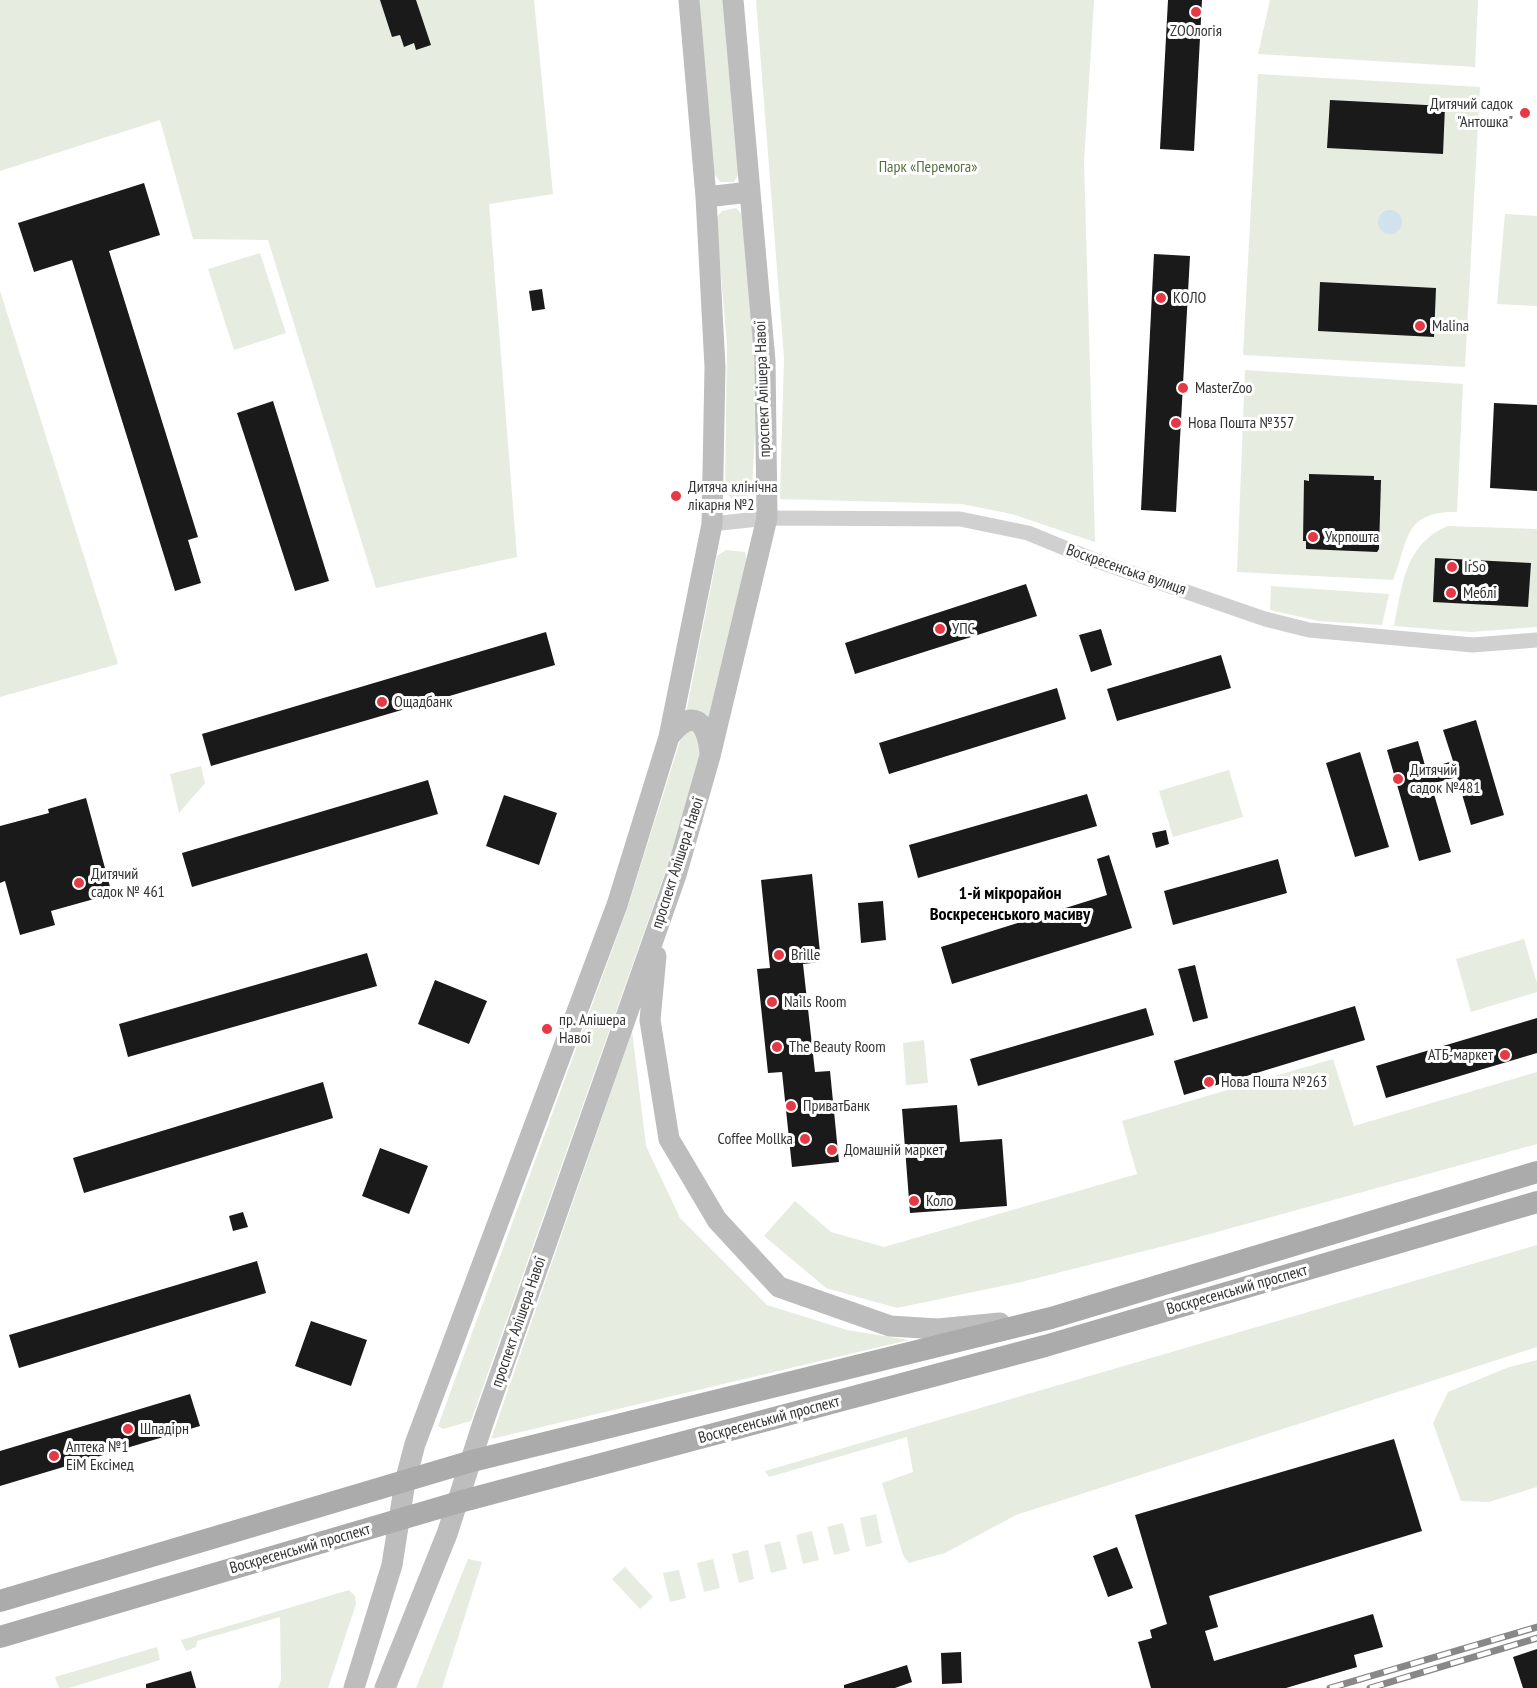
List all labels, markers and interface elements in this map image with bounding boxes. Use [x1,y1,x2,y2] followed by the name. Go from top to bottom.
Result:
[1189,5,1203,19] marker: ZООлогія
[1170,21,1222,41] place label: ZООлогія
[1430,94,1513,132] place label: Дитячий садок "Антошка"
[1518,106,1532,120] marker: Дитячий садок "Антошка"
[879,157,977,177] park label: Парк «Перемога»
[1173,288,1206,308] place label: КОЛО
[1154,291,1168,305] marker: КОЛО
[1432,316,1469,336] place label: Malina
[1413,319,1427,333] marker: Malina
[751,320,775,458] street label: проспект Алішера Навої
[1195,378,1252,398] place label: MasterZoo
[1176,381,1190,395] marker: MasterZoo
[1188,413,1294,433] place label: Нова Пошта №357
[1169,416,1183,430] marker: Нова Пошта №357
[688,477,778,515] place label: Дитяча клінічна лікарня №2
[669,489,683,503] marker: Дитяча клінічна лікарня №2
[1325,527,1379,547] place label: Укрпошта
[1306,530,1320,544] marker: Укрпошта
[1064,540,1188,600] street label: Воскресенська вулиця
[1464,557,1486,577] place label: IrSo
[1445,560,1459,574] marker: IrSo
[1463,583,1497,603] place label: Меблі
[1444,586,1458,600] marker: Меблі
[952,619,975,639] place label: УПС
[933,622,947,636] marker: УПС
[394,692,452,712] place label: Ощадбанк
[375,695,389,709] marker: Ощадбанк
[1410,760,1480,798] place label: Дитячий садок №481
[1391,772,1405,786] marker: Дитячий садок №481
[648,795,708,931] street label: проспект Алішера Навої
[91,864,165,902] place label: Дитячий садок № 461
[72,876,86,890] marker: Дитячий садок № 461
[930,883,1090,926] district label: 1-й мікрорайон Воскресенського масиву
[791,945,820,965] place label: Brille
[772,948,786,962] marker: Brille
[784,992,846,1012] place label: Nails Room
[765,995,779,1009] marker: Nails Room
[559,1010,626,1048] place label: пр. Алішера Навої
[540,1022,554,1036] marker: пр. Алішера Навої
[789,1037,886,1057] place label: The Beauty Room
[770,1040,784,1054] marker: The Beauty Room
[1428,1045,1493,1065] place label: АТБ-маркет
[1498,1048,1512,1062] marker: АТБ-маркет
[1221,1072,1327,1092] place label: Нова Пошта №263
[1202,1075,1216,1089] marker: Нова Пошта №263
[803,1096,870,1116] place label: ПриватБанк
[784,1099,798,1113] marker: ПриватБанк
[718,1129,793,1149] place label: Coffee Mollka
[798,1132,812,1146] marker: Coffee Mollka
[844,1140,944,1160] place label: Домашній маркет
[825,1143,839,1157] marker: Домашній маркет
[926,1191,953,1211] place label: Коло
[907,1194,921,1208] marker: Коло
[488,1254,550,1390] street label: проспект Алішера Навої
[1164,1261,1310,1319] street label: Воскресенський проспект
[696,1392,842,1448] street label: Воскресенський проспект
[140,1419,189,1439] place label: Шпадірн
[121,1422,135,1436] marker: Шпадірн
[66,1437,134,1475] place label: Аптека №1 EiM Ексімед
[47,1449,61,1463] marker: Аптека №1 EiM Ексімед
[227,1520,373,1578] street label: Воскресенський проспект

